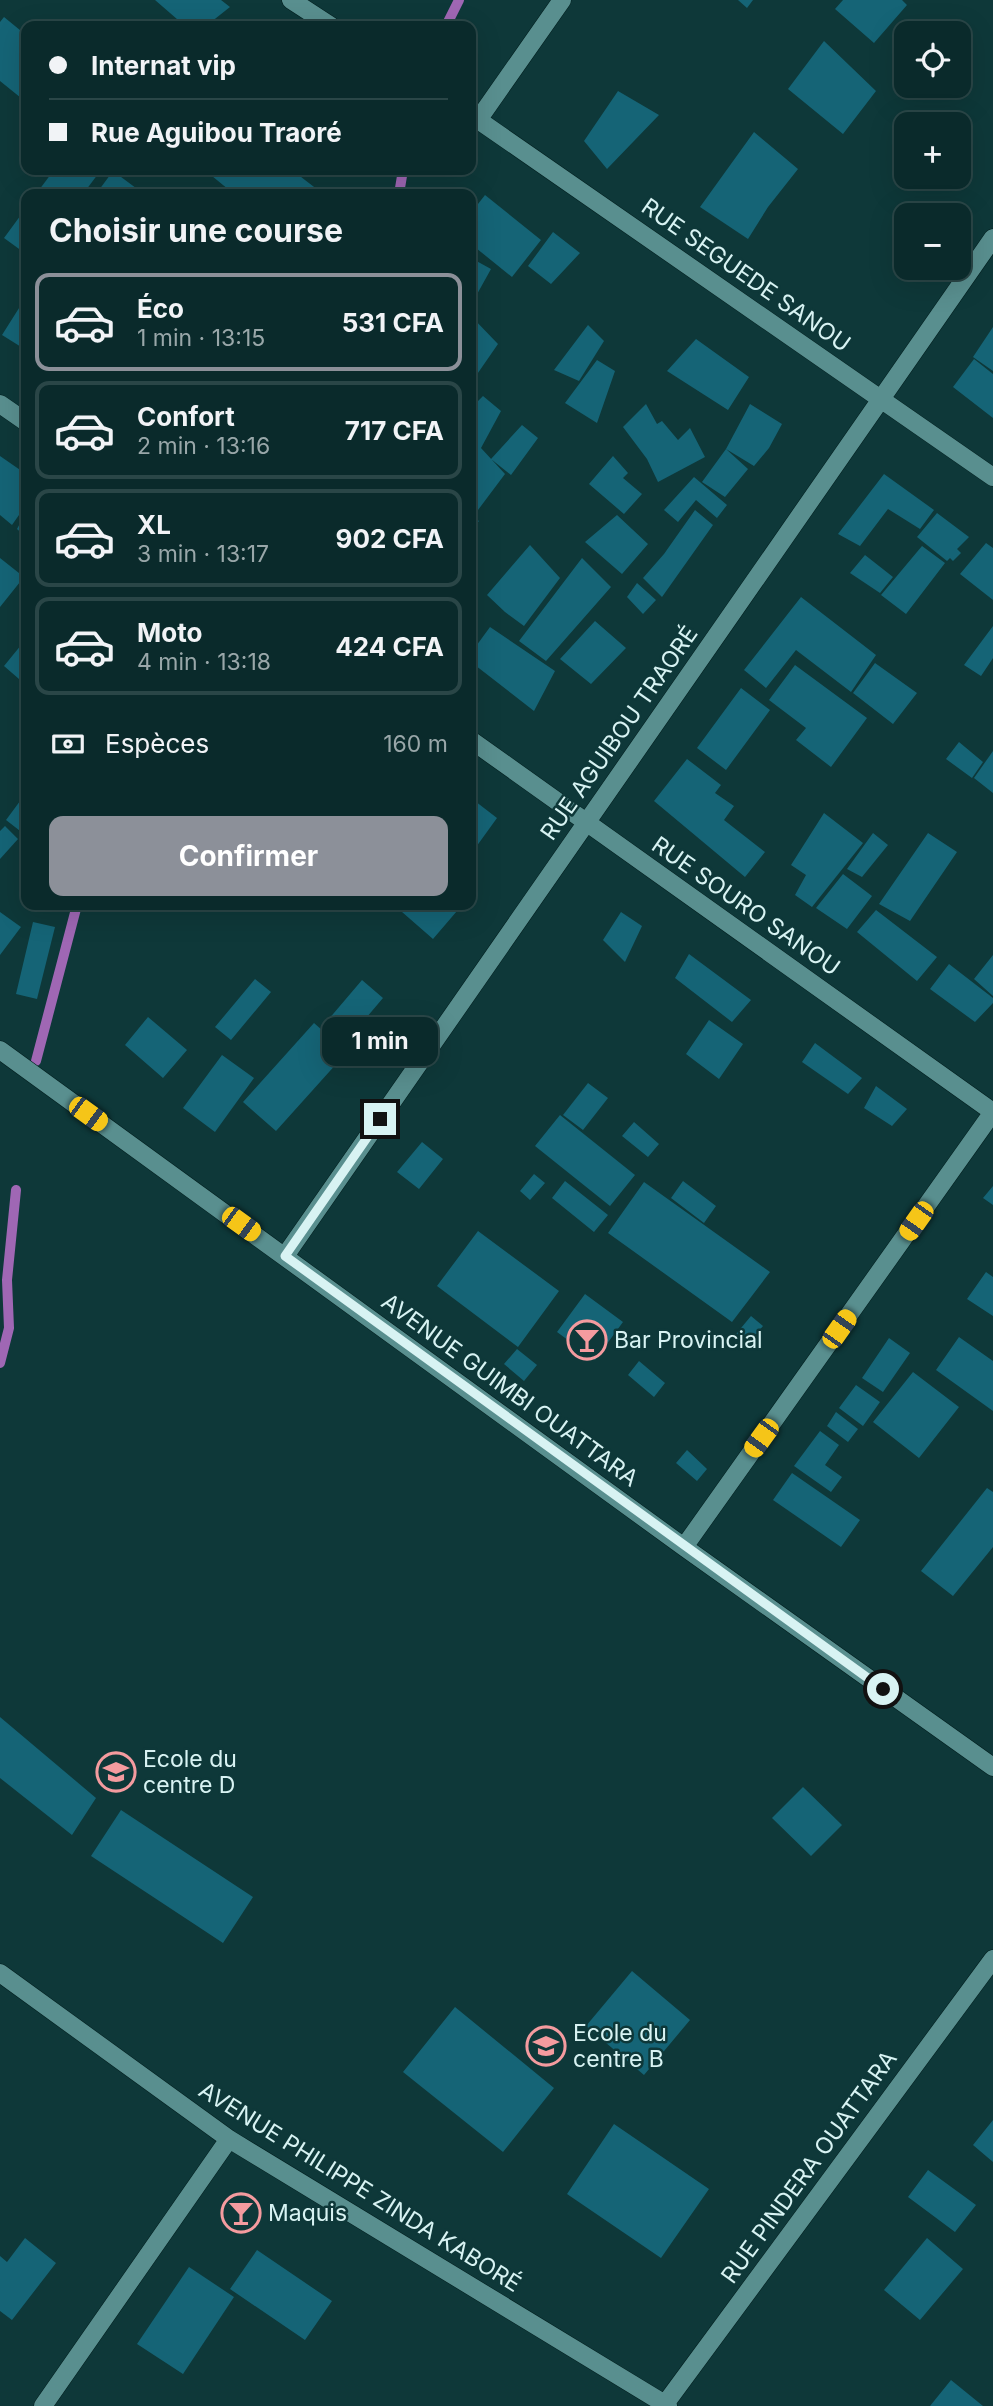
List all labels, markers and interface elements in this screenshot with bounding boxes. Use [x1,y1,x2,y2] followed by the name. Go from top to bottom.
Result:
[894,21,971,280] map controls
[894,21,971,98] button: locate
[91,50,236,81] text: Internat vip
[894,112,971,189] button: +
[91,117,342,148] text: Rue Aguibou Traoré
[636,192,856,358] street label: RUE SEGUEDE SANOU
[894,203,971,280] button: −
[49,211,343,250] text: Choisir une course
[53,291,116,354] icon: car
[137,293,184,324] text: Éco
[342,307,444,338] text: 531 CFA
[137,324,265,352] text: 1 min · 13:15
[53,399,116,462] icon: car
[137,401,235,432] text: Confort
[345,415,444,446] text: 717 CFA
[137,432,270,460] text: 2 min · 13:16
[53,507,116,570] icon: car
[137,509,171,540] text: XL
[336,523,444,554] text: 902 CFA
[137,540,269,568] text: 3 min · 13:17
[53,615,116,678] icon: car
[137,617,202,648] text: Moto
[534,621,704,845] street label: RUE AGUIBOU TRAORÉ
[335,631,444,662] text: 424 CFA
[137,648,271,676] text: 4 min · 13:18
[49,725,87,763] icon: cash
[105,728,209,759] text: Espèces
[383,730,448,758] text: 160 m
[49,816,448,896] button: Confirmer
[647,831,845,981] street label: RUE SOURO SANOU
[322,1018,438,1066] callout: 1 min
[352,1027,408,1055] text: 1 min
[65,1093,112,1135] car
[364,1103,396,1135] route end
[896,1198,937,1244] car
[218,1203,265,1245] car
[376,1288,644,1493] street label: AVENUE GUIMBI OUATTARA
[819,1306,860,1352] car
[566,1319,608,1361] bar icon: Bar Provincial
[614,1326,763,1354] place label: Bar Provincial
[741,1415,782,1461] car
[867,1673,899,1705] route start
[143,1745,237,1799] place label: Ecole du centre D
[95,1751,137,1793] school or university icon: Ecole du centre D
[573,2019,667,2073] place label: Ecole du centre B
[525,2025,567,2067] school or university icon: Ecole du centre B
[715,2045,903,2289] street label: RUE PINDERA OUATTARA
[194,2076,526,2298] street label: AVENUE PHILIPPE ZINDA KABORÉ
[220,2192,262,2234] bar icon: Maquis
[268,2199,347,2227] place label: Maquis

